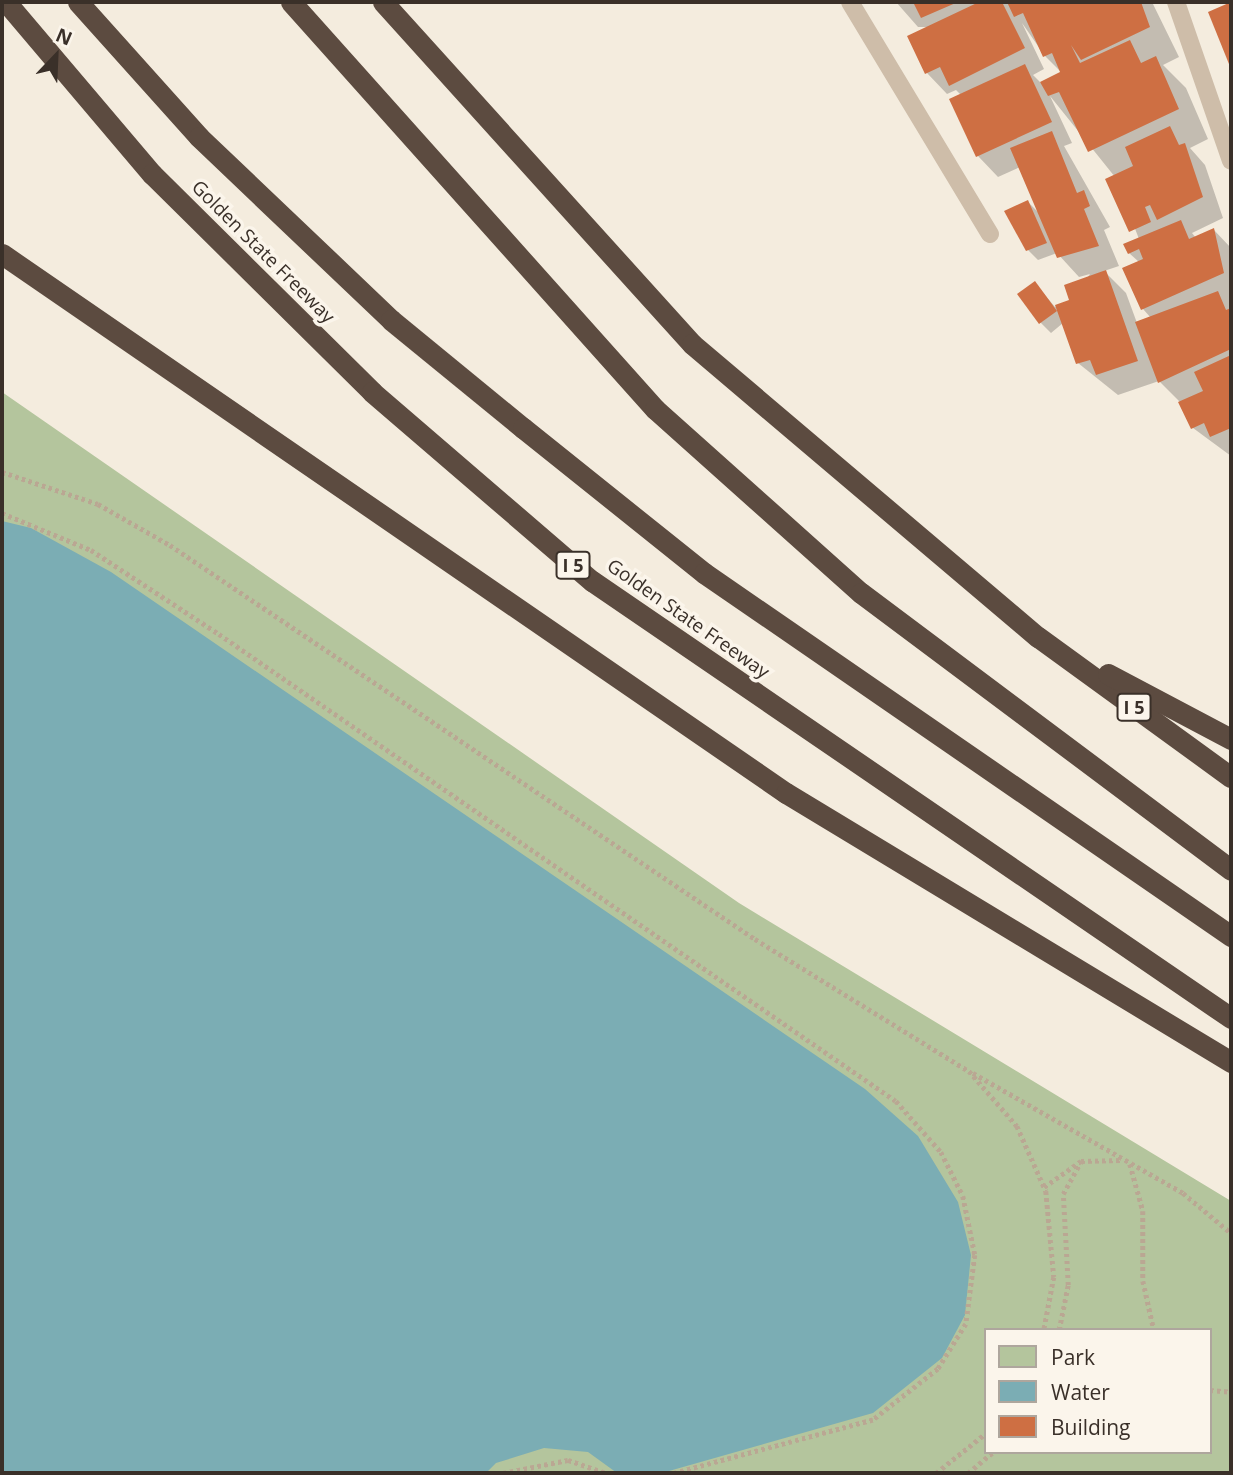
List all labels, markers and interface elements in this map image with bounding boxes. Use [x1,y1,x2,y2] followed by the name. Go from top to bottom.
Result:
[21,21,91,91] north arrow
[52,22,76,52] text: N
[187,176,339,328] street label: Golden State Freeway
[556,550,590,580] road number: I 5
[603,554,773,684] street label: Golden State Freeway
[1116,692,1152,722] road number: I 5
[984,1328,1212,1454] legend
[1051,1343,1095,1371] text: Park
[1051,1378,1110,1406] text: Water
[1051,1413,1130,1441] text: Building

